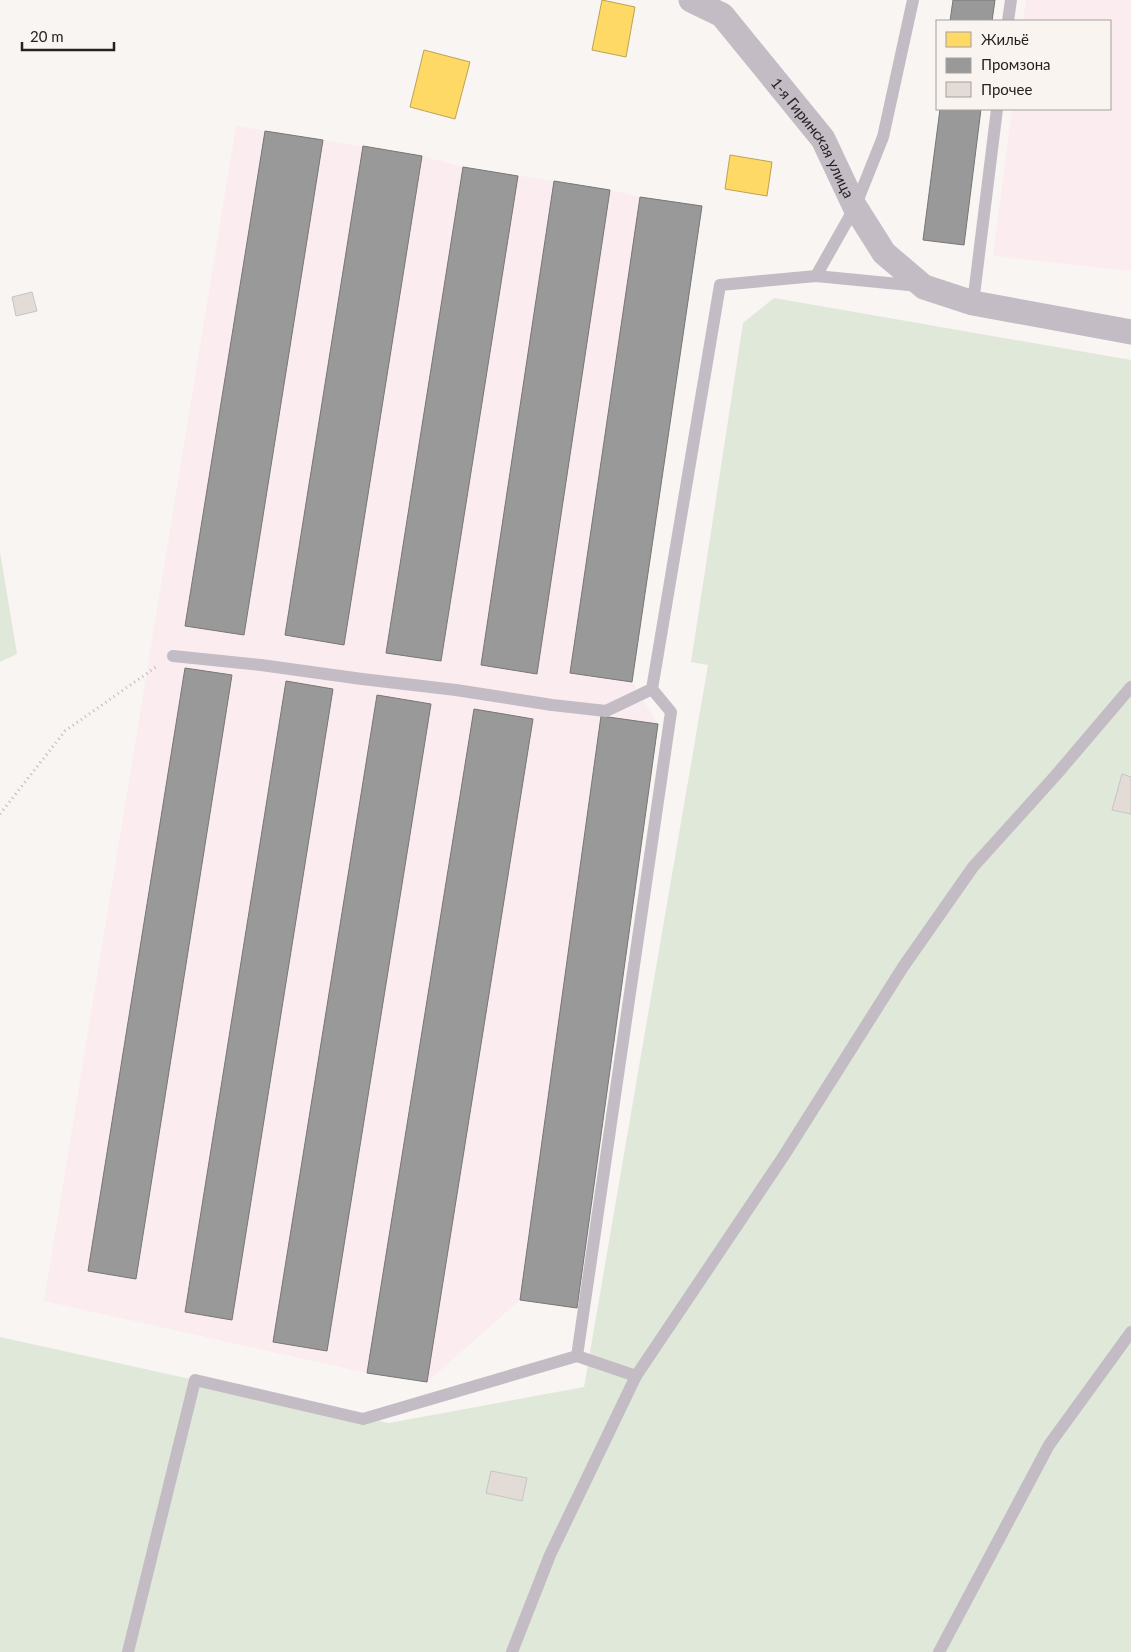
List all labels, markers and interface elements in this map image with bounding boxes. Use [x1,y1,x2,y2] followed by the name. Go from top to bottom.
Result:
[22,20,115,52] scale bar
[936,20,1111,110] legend
[30,27,64,45] text: 20 m
[981,30,1029,48] text: Жильё
[981,55,1051,73] text: Промзона
[768,74,858,201] street label: 1-я Гиринская улица
[981,80,1032,98] text: Прочее

